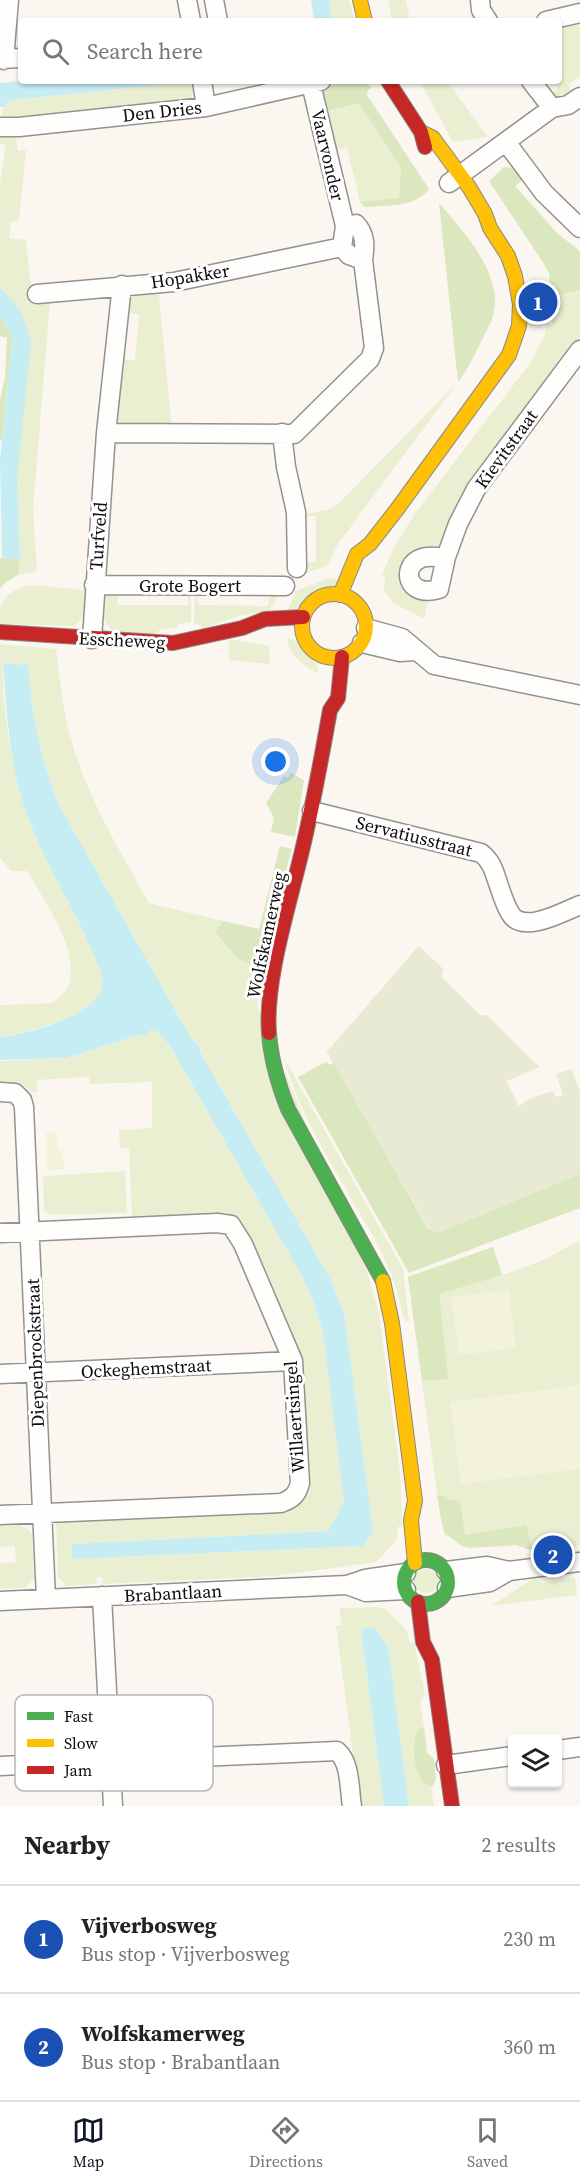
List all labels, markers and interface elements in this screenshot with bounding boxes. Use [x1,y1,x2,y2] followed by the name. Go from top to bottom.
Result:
[18,18,562,84] search box
[39,35,72,68] icon: search
[87,36,203,66] text: Search here
[121,94,203,128] street label: Den Dries
[305,107,351,204] street label: Vaarvonder
[149,257,231,295] street label: Hopakker
[518,280,558,324] pin: 1
[469,404,543,494] street label: Kievitstraat
[83,501,113,571] street label: Turfveld
[139,573,241,598] street label: Grote Bogert
[78,625,166,655] street label: Esscheweg
[261,747,290,776] your location
[353,809,475,863] street label: Servatiusstraat
[240,869,292,1001] street label: Wolfskamerweg
[20,1278,50,1428] street label: Diepenbrockstraat
[80,1352,212,1384] street label: Ockeghemstraat
[278,1360,310,1474] street label: Willaertsingel
[534,1532,572,1578] pin: 2
[123,1578,223,1608] street label: Brabantlaan
[15,1695,213,1791] legend
[64,1705,94,1727] text: Fast
[64,1732,99,1754] text: Slow
[508,1734,562,1788] map controls
[508,1734,562,1788] button: layers
[63,1759,92,1781] text: Jam
[24,1827,110,1863] text: Nearby
[481,1831,556,1859] text: 2 results
[81,1910,217,1940] text: Vijverbosweg
[38,1925,49,1953] text: 1
[503,1925,556,1953] text: 230 m
[81,1940,290,1968] text: Bus stop · Vijverbosweg
[81,2018,245,2048] text: Wolfskamerweg
[38,2033,49,2061] text: 2
[503,2033,556,2061] text: 360 m
[81,2048,280,2076] text: Bus stop · Brabantlaan
[72,2114,105,2172] tab: Map
[249,2114,323,2172] tab: Directions
[467,2114,508,2172] tab: Saved

